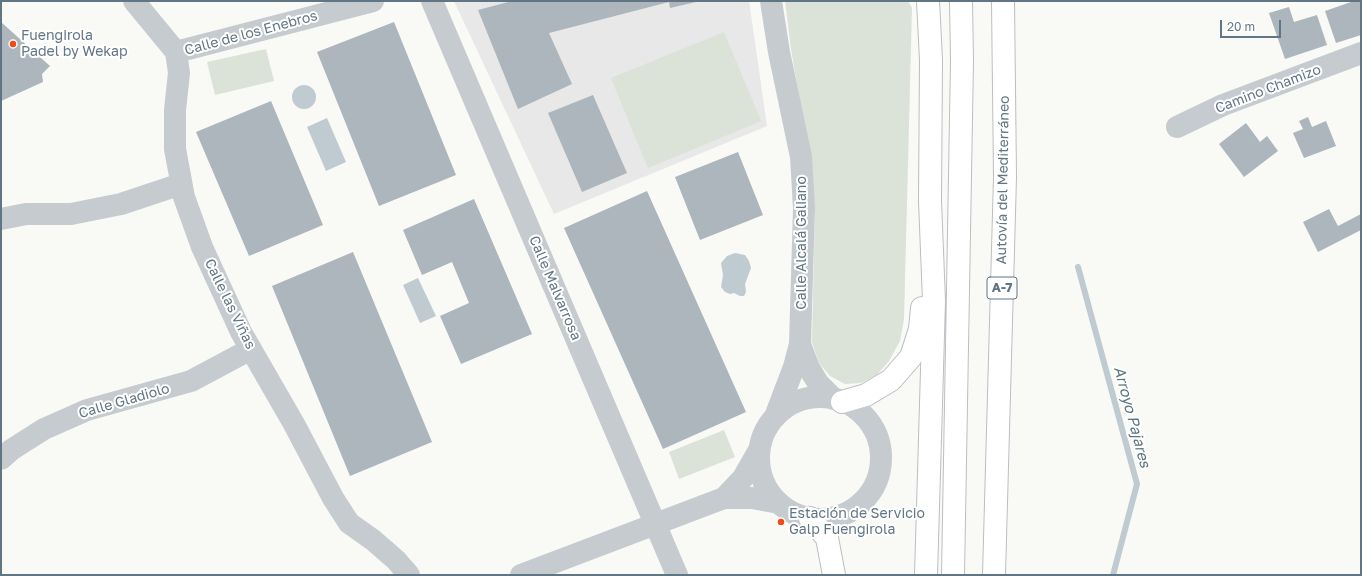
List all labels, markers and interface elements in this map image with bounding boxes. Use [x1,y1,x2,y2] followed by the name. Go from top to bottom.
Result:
[183,7,319,59] street label: Calle de los Enebros
[1222,12,1283,38] scale bar
[1227,19,1255,34] text: 20 m
[21,28,128,60] place label: Fuengirola Padel by Wekap
[8,39,18,49] marker: Fuengirola Padel by Wekap
[1213,61,1323,117] street label: Camino Chamizo
[993,95,1013,265] street label: Autovía del Mediterráneo
[794,176,810,310] street label: Calle Alcalá Galiano
[525,233,585,343] street label: Calle Malvarrosa
[201,256,259,352] street label: Calle las Viñas
[987,277,1017,299] road number: A-7
[1110,364,1154,470] water label: Arroyo Pajares
[77,380,171,422] street label: Calle Gladiolo
[789,506,925,538] place label: Estación de Servicio Galp Fuengirola
[776,517,786,527] marker: Estación de Servicio Galp Fuengirola

